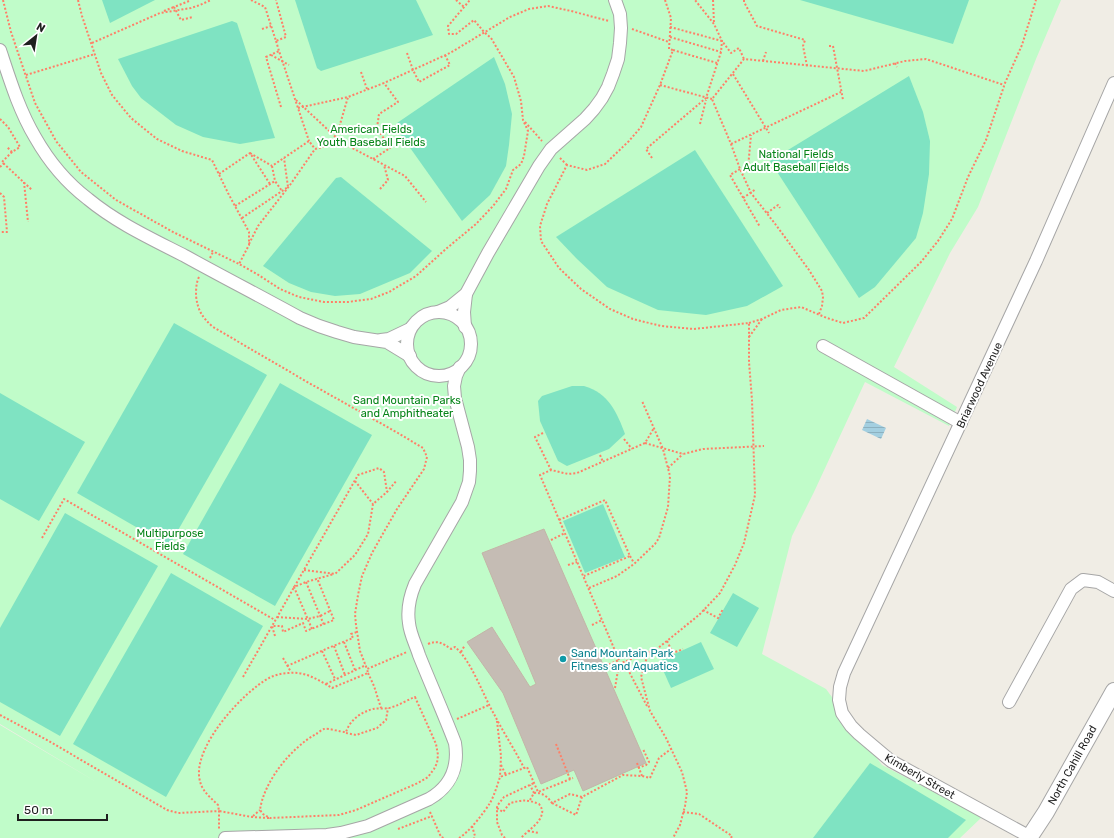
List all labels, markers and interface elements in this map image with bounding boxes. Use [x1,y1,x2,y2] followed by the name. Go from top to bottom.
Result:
[16,16,56,56] north arrow
[34,20,47,35] text: N
[317,123,426,149] park label: American Fields Youth Baseball Fields
[743,148,849,174] park label: National Fields Adult Baseball Fields
[954,340,1005,430] street label: Briarwood Avenue
[353,394,461,420] park label: Sand Mountain Parks and Amphitheater
[137,527,204,553] park label: Multipurpose Fields
[571,647,678,673] place label: Sand Mountain Park Fitness and Aquatics
[558,654,568,664] marker: Sand Mountain Park Fitness and Aquatics
[1045,723,1100,807] street label: North Cahill Road
[882,751,958,802] street label: Kimberly Street
[18,796,107,822] scale bar
[24,803,52,817] text: 50 m

